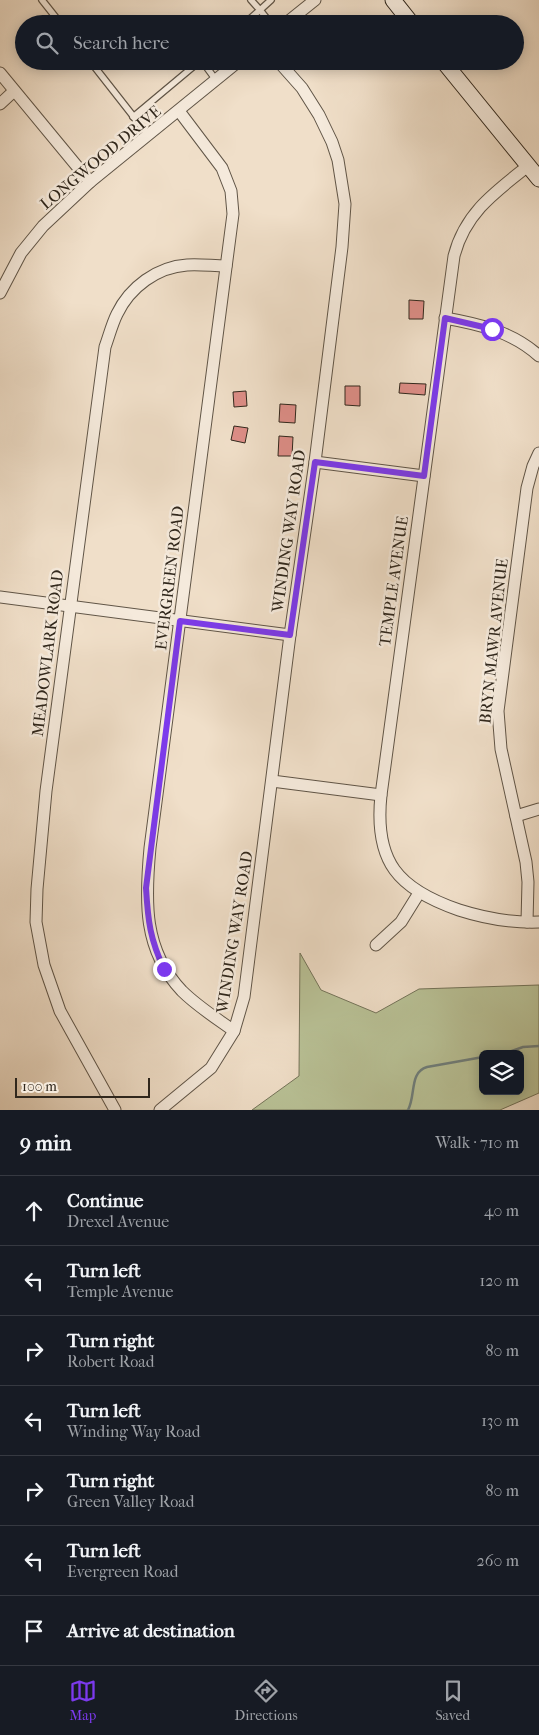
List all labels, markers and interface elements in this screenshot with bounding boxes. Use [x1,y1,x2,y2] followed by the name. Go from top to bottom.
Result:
[15,15,524,70] search box
[33,29,61,57] icon: search
[73,32,169,54] text: Search here
[36,101,165,213] street label: LONGWOOD DRIVE
[481,318,504,341] route start
[268,449,309,615] street label: WINDING WAY ROAD
[151,505,188,651] street label: EVERGREEN ROAD
[375,514,412,648] street label: TEMPLE AVENUE
[475,557,512,725] street label: BRYN MAWR AVENUE
[28,569,67,738] street label: MEADOWLARK ROAD
[212,850,257,1016] street label: WINDING WAY ROAD
[153,958,176,981] route end
[479,1050,524,1095] map controls
[479,1050,524,1095] button: layers
[15,1075,150,1098] scale bar
[22,1078,57,1095] text: 100 m
[20,1131,71,1155] text: 9 min
[435,1133,519,1152] text: Walk · 710 m
[67,1190,143,1212] text: Continue
[20,1197,48,1225] icon: ahead
[484,1201,519,1220] text: 40 m
[67,1212,169,1231] text: Drexel Avenue
[67,1260,141,1282] text: Turn left
[20,1267,48,1295] icon: left
[480,1271,519,1290] text: 120 m
[67,1282,173,1301] text: Temple Avenue
[67,1330,154,1352] text: Turn right
[20,1337,48,1365] icon: right
[485,1341,519,1360] text: 80 m
[67,1352,154,1371] text: Robert Road
[67,1400,141,1422] text: Turn left
[20,1407,48,1435] icon: left
[481,1411,519,1430] text: 130 m
[67,1422,201,1441] text: Winding Way Road
[67,1470,154,1492] text: Turn right
[20,1477,48,1505] icon: right
[485,1481,519,1500] text: 80 m
[67,1492,194,1511] text: Green Valley Road
[67,1540,141,1562] text: Turn left
[20,1547,48,1575] icon: left
[477,1551,519,1570] text: 260 m
[67,1562,178,1581] text: Evergreen Road
[20,1617,48,1645] icon: arrive
[67,1620,235,1642] text: Arrive at destination
[69,1677,97,1724] tab: Map
[235,1677,298,1724] tab: Directions
[435,1677,470,1724] tab: Saved

